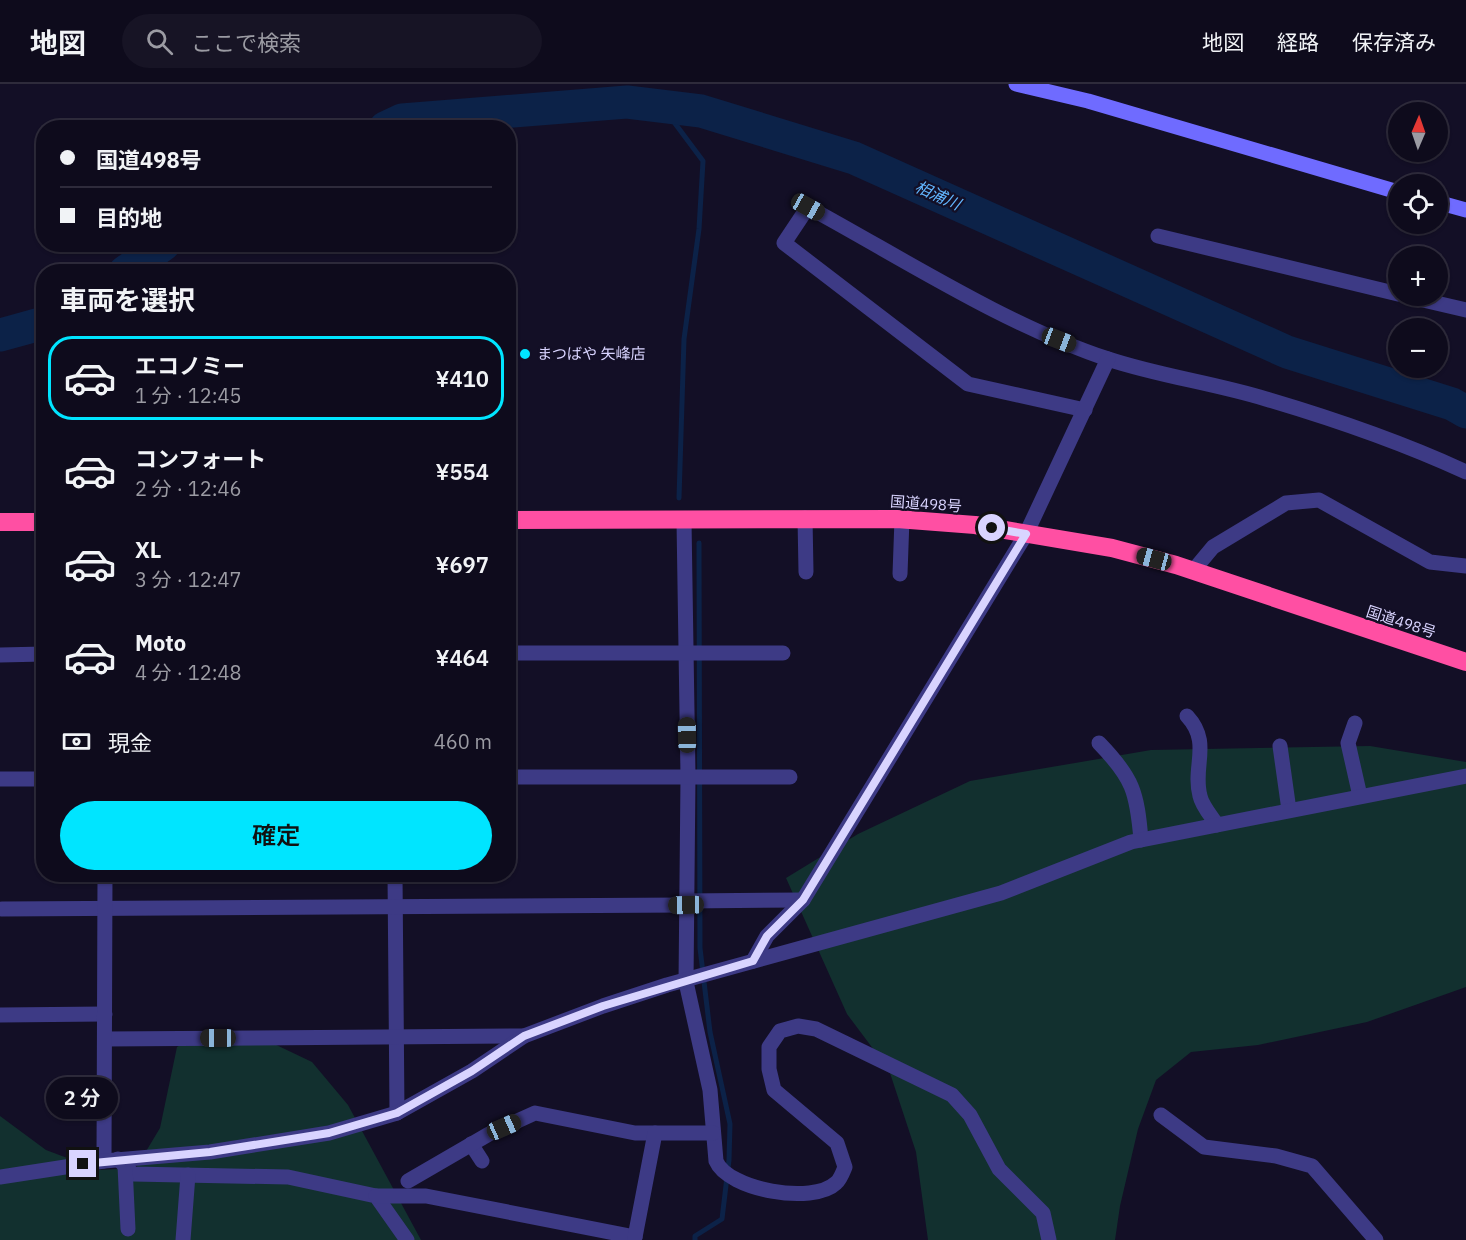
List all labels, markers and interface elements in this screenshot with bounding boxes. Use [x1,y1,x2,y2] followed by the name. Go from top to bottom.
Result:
[122,14,542,68] search box
[30,24,86,61] text: 地図
[143,25,176,58] icon: search
[191,28,301,57] text: ここで検索
[1202,28,1244,56] text: 地図
[1277,28,1319,56] text: 経路
[1352,28,1436,56] text: 保存済み
[1388,102,1448,162] north arrow
[1388,102,1448,378] map controls
[96,145,202,174] text: 国道498号
[1388,174,1448,234] button: locate
[912,176,966,215] water label: 相浦川
[788,190,828,224] car
[96,203,162,232] text: 目的地
[1388,246,1448,306] button: +
[60,282,195,317] text: 車両を選択
[1388,318,1448,378] button: −
[1039,325,1079,355] car
[537,344,646,363] place label: まつばや 矢峰店
[518,347,532,361] marker: まつばや 矢峰店
[63,351,117,405] icon: car
[135,351,245,380] text: エコノミー
[435,364,489,393] text: ¥410
[135,382,242,409] text: 1 分 · 12:45
[63,444,117,498] icon: car
[135,444,266,473] text: コンフォート
[435,457,489,486] text: ¥554
[135,475,242,502] text: 2 分 · 12:46
[889,492,963,515] street label: 国道498号
[978,514,1005,541] route start
[135,535,161,564] text: XL
[63,537,117,591] icon: car
[1134,546,1174,572] car
[435,550,489,579] text: ¥697
[135,566,242,593] text: 3 分 · 12:47
[1364,601,1438,642] street label: 国道498号
[135,628,186,657] text: Moto
[63,630,117,684] icon: car
[435,643,489,672] text: ¥464
[135,659,242,686] text: 4 分 · 12:48
[678,717,696,753] car
[60,725,93,758] icon: cash
[108,728,152,757] text: 現金
[434,728,492,755] text: 460 m
[60,801,492,870] button: 確定
[668,896,704,914] car
[200,1029,236,1047] car
[47,1077,119,1119] callout: 2 分
[64,1084,100,1111] text: 2 分
[484,1111,524,1143] car
[69,1150,96,1177] route end

